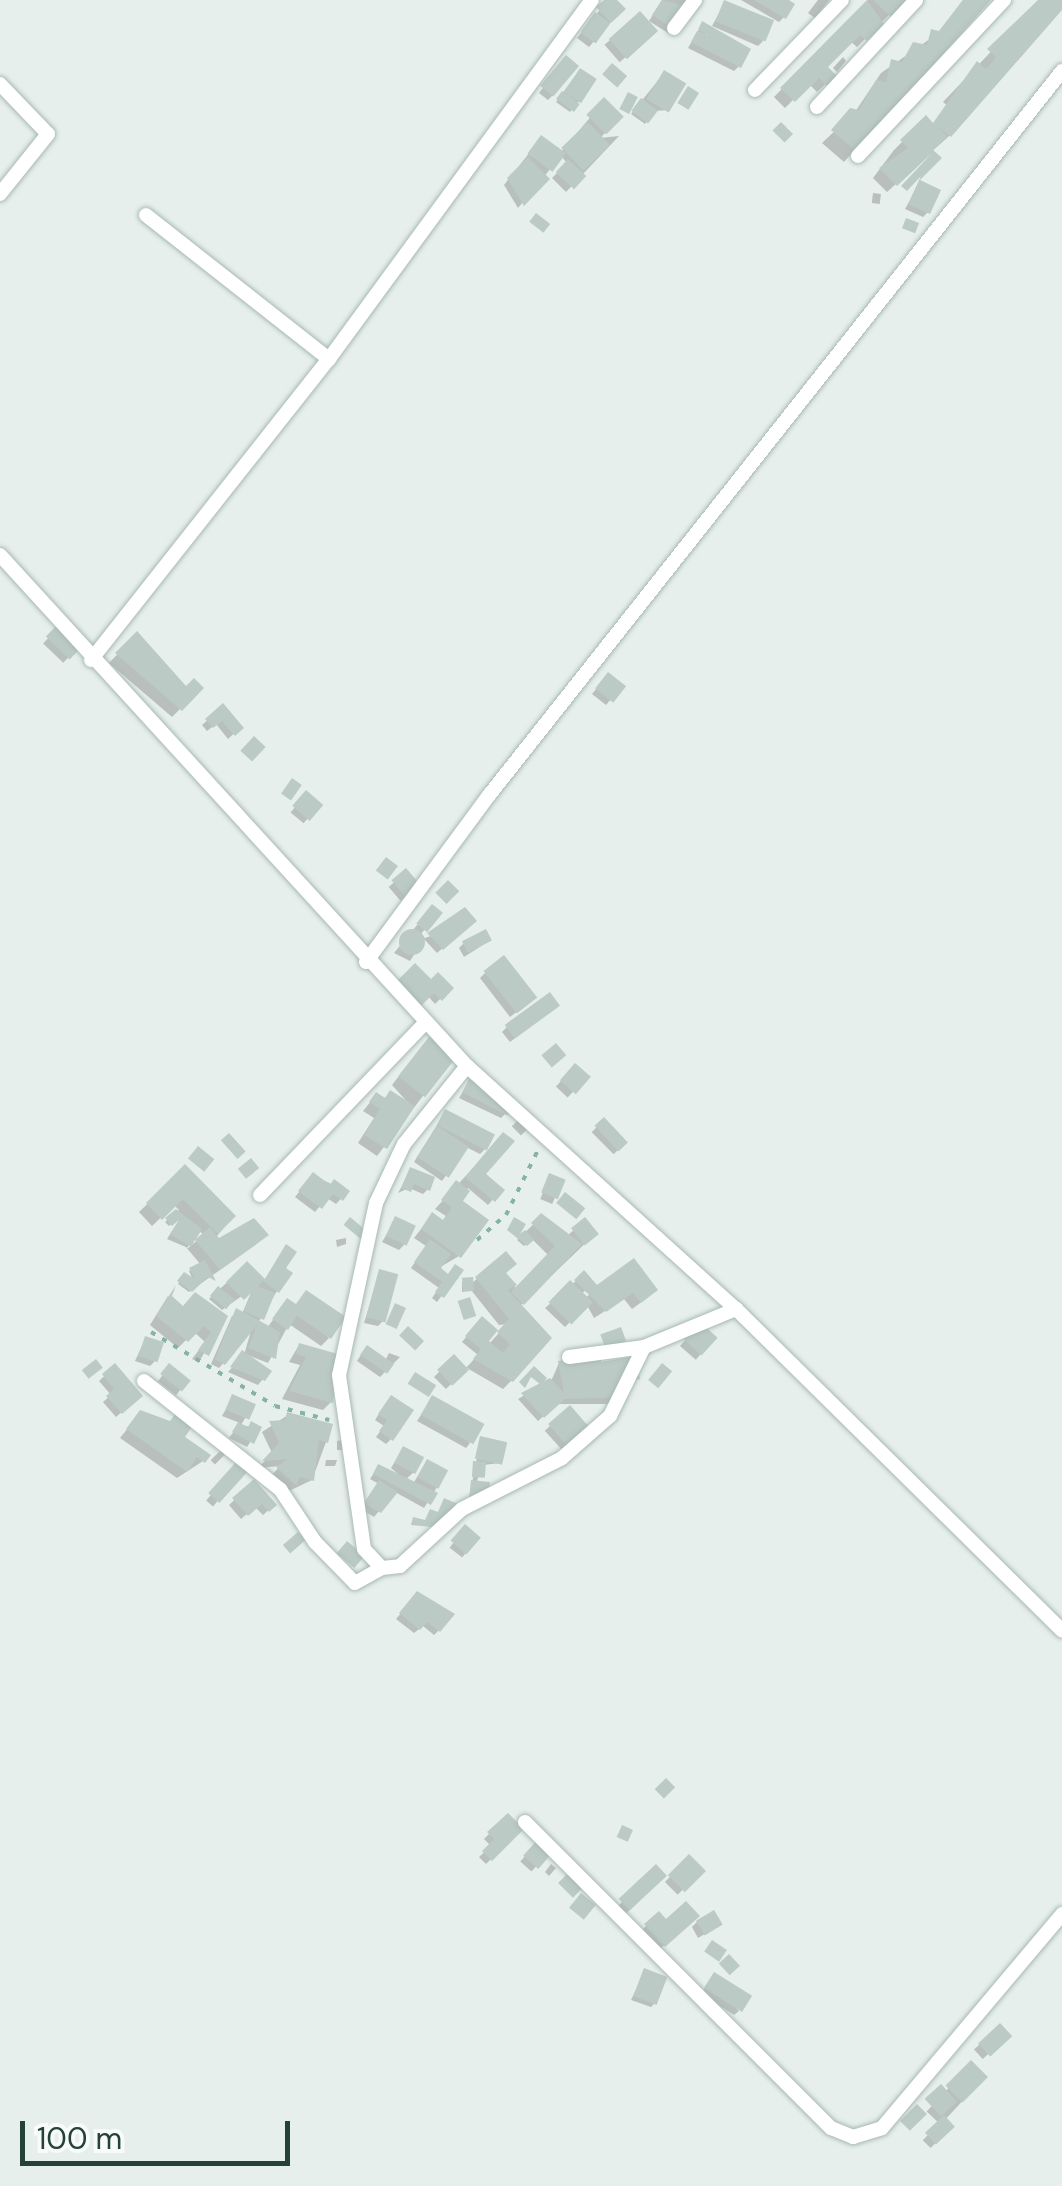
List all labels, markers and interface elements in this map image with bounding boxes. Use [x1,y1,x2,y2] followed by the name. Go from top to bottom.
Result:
[25,2101,295,2163] scale bar
[37,2119,122,2158] text: 100 m

